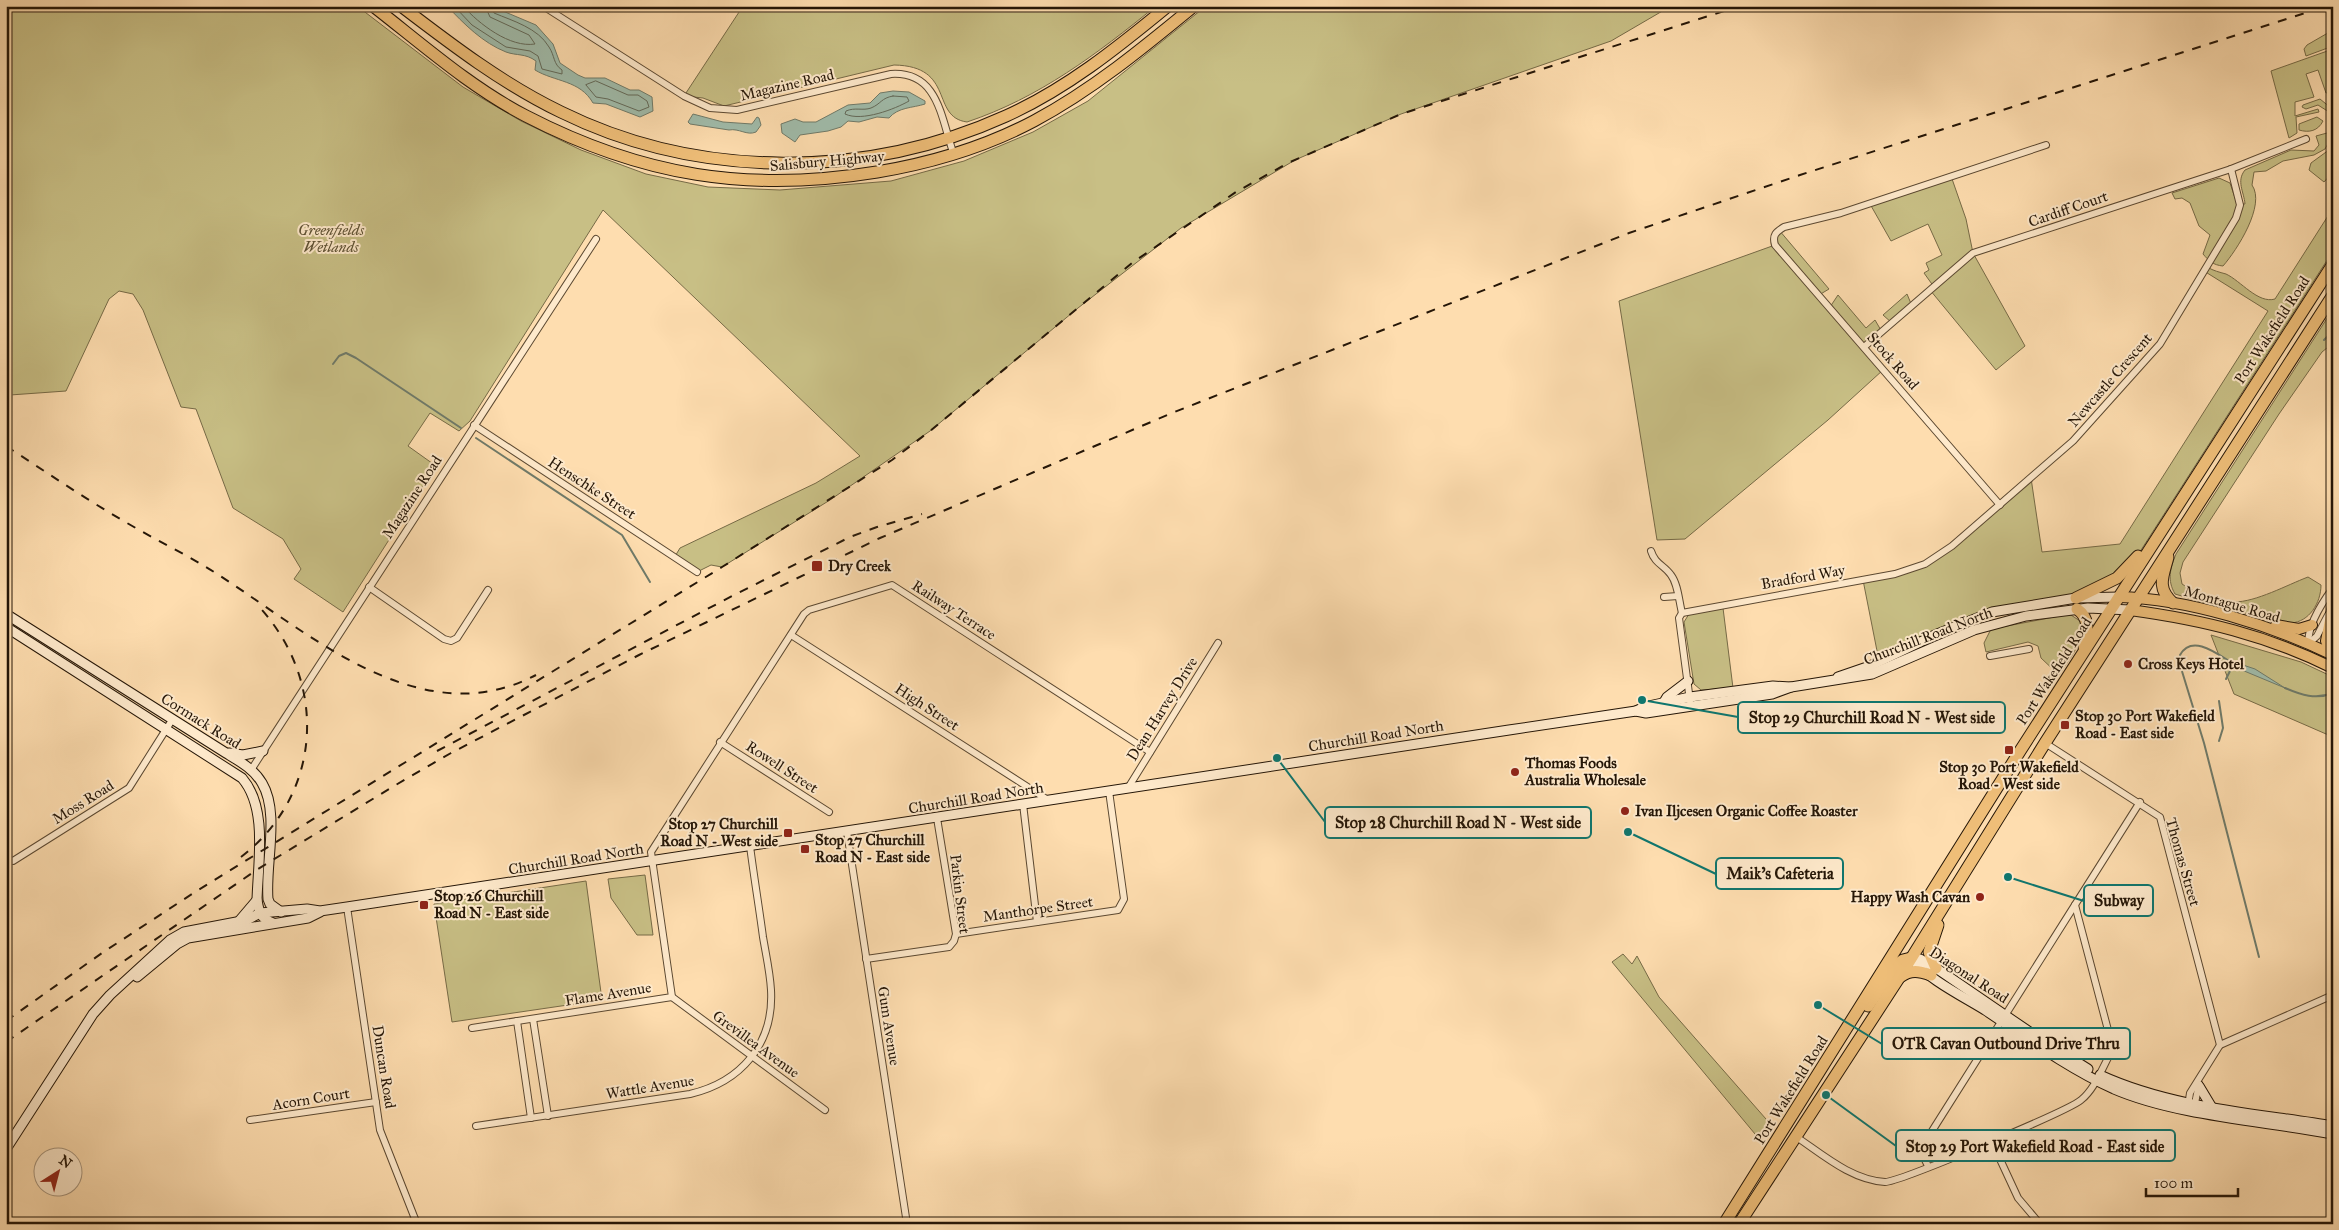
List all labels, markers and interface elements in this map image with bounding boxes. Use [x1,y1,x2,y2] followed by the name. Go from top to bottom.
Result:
[738,65,836,105] street label: Magazine Road
[769,147,886,175] street label: Salisbury Highway
[2026,187,2111,231] street label: Cardiff Court
[298,221,365,256] park label: Greenfields Wetlands
[2231,272,2314,387] street label: Port Wakefield Road
[1863,329,1923,394] street label: Stock Road
[2064,329,2156,431] street label: Newcastle Crescent
[378,452,446,542] street label: Magazine Road
[545,453,640,523] street label: Henschke Street
[828,557,892,576] place label: Dry Creek
[810,559,824,573] marker: Dry Creek
[1760,561,1847,593] street label: Bradford Way
[909,576,999,644] street label: Railway Terrace
[2182,582,2283,626] street label: Montague Road
[1861,603,1996,669] street label: Churchill Road North
[2013,613,2096,728] street label: Port Wakefield Road
[1123,654,1201,764] street label: Dean Harvey Drive
[2138,655,2245,674] place label: Cross Keys Hotel
[2122,658,2134,670] marker: Cross Keys Hotel
[892,680,963,735] street label: High Street
[158,689,245,753] street label: Cormack Road
[1738,702,2005,733] callout: Stop 29 Churchill Road N - West side
[2075,707,2215,742] place label: Stop 30 Port Wakefield Road - East side
[1749,708,1996,728] text: Stop 29 Churchill Road N - West side
[1307,716,1446,756] street label: Churchill Road North
[2059,719,2071,731] marker: Stop 30 Port Wakefield Road - East side
[742,737,822,797] street label: Rowell Street
[2003,744,2015,756] marker: Stop 30 Port Wakefield Road - West side
[1524,754,1647,789] place label: Thomas Foods Australia Wholesale
[1939,758,2079,793] place label: Stop 30 Port Wakefield Road - West side
[1509,766,1521,778] marker: Thomas Foods Australia Wholesale
[49,776,117,828] street label: Moss Road
[907,778,1046,818] street label: Churchill Road North
[1635,802,1858,821] place label: Ivan Iljcesen Organic Coffee Roaster
[1619,805,1631,817] marker: Ivan Iljcesen Organic Coffee Roaster
[1325,807,1591,838] callout: Stop 28 Churchill Road N - West side
[1335,813,1581,833] text: Stop 28 Churchill Road N - West side
[660,815,779,850] place label: Stop 27 Churchill Road N - West side
[2162,816,2204,909] street label: Thomas Street
[782,827,794,839] marker: Stop 27 Churchill Road N - West side
[815,831,931,866] place label: Stop 27 Churchill Road N - East side
[507,839,646,879] street label: Churchill Road North
[799,843,811,855] marker: Stop 27 Churchill Road N - East side
[946,853,974,935] street label: Parkin Street
[1716,858,1843,889] callout: Maik's Cafeteria
[1726,864,1835,883] text: Maik's Cafeteria
[2084,885,2153,916] callout: Subway
[434,887,550,922] place label: Stop 26 Churchill Road N - East side
[1851,888,1971,907] place label: Happy Wash Cavan
[1974,891,1986,903] marker: Happy Wash Cavan
[2094,891,2145,911] text: Subway
[982,892,1095,926] street label: Manthorpe Street
[418,899,430,911] marker: Stop 26 Churchill Road N - East side
[1926,943,2012,1007] street label: Diagonal Road
[563,978,653,1010] street label: Flame Avenue
[874,985,904,1067] street label: Gum Avenue
[709,1006,803,1082] street label: Grevillea Avenue
[369,1024,400,1110] street label: Duncan Road
[1882,1028,2130,1059] callout: OTR Cavan Outbound Drive Thru
[1750,1032,1832,1148] street label: Port Wakefield Road
[1892,1034,2120,1053] text: OTR Cavan Outbound Drive Thru
[605,1071,695,1103] street label: Wattle Avenue
[270,1084,351,1114] street label: Acorn Court
[1896,1130,2175,1161] callout: Stop 29 Port Wakefield Road - East side
[1906,1137,2165,1157] text: Stop 29 Port Wakefield Road - East side
[32,1148,82,1198] north arrow
[56,1152,75,1172] text: N
[2146,1165,2239,1197] scale bar
[2154,1174,2194,1192] text: 100 m

